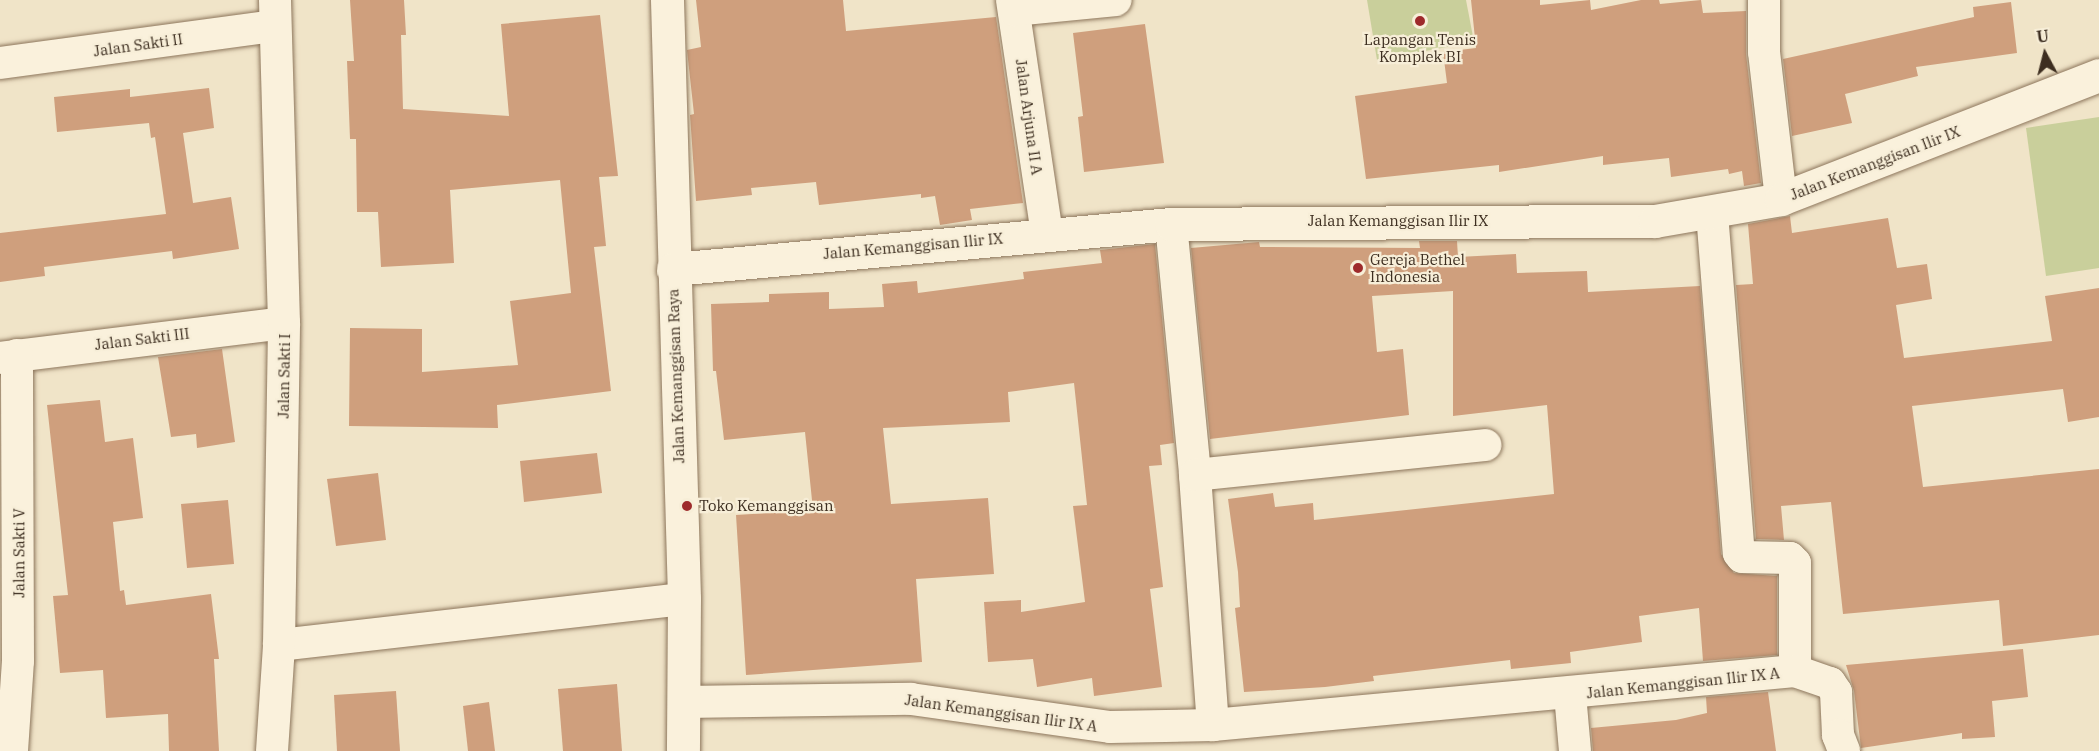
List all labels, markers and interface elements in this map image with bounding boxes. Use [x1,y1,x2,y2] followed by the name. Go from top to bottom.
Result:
[1413,14,1427,28] marker: Lapangan Tenis Komplek BI
[2015,24,2075,84] north arrow
[2035,25,2050,47] text: U
[92,30,184,60] street label: Jalan Sakti II
[1364,30,1476,65] place label: Lapangan Tenis Komplek BI
[1012,58,1046,176] street label: Jalan Arjuna II A
[1788,122,1962,204] street label: Jalan Kemanggisan Ilir IX
[1308,212,1488,230] street label: Jalan Kemanggisan Ilir IX
[822,229,1004,263] street label: Jalan Kemanggisan Ilir IX
[1370,250,1465,285] place label: Gereja Bethel Indonesia
[1351,261,1365,275] marker: Gereja Bethel Indonesia
[664,288,688,464] street label: Jalan Kemanggisan Raya
[94,324,190,354] street label: Jalan Sakti III
[274,333,294,419] street label: Jalan Sakti I
[699,497,834,515] place label: Toko Kemanggisan
[680,499,694,513] marker: Toko Kemanggisan
[10,508,28,598] street label: Jalan Sakti V
[1585,664,1781,702] street label: Jalan Kemanggisan Ilir IX A
[904,691,1098,735] street label: Jalan Kemanggisan Ilir IX A

